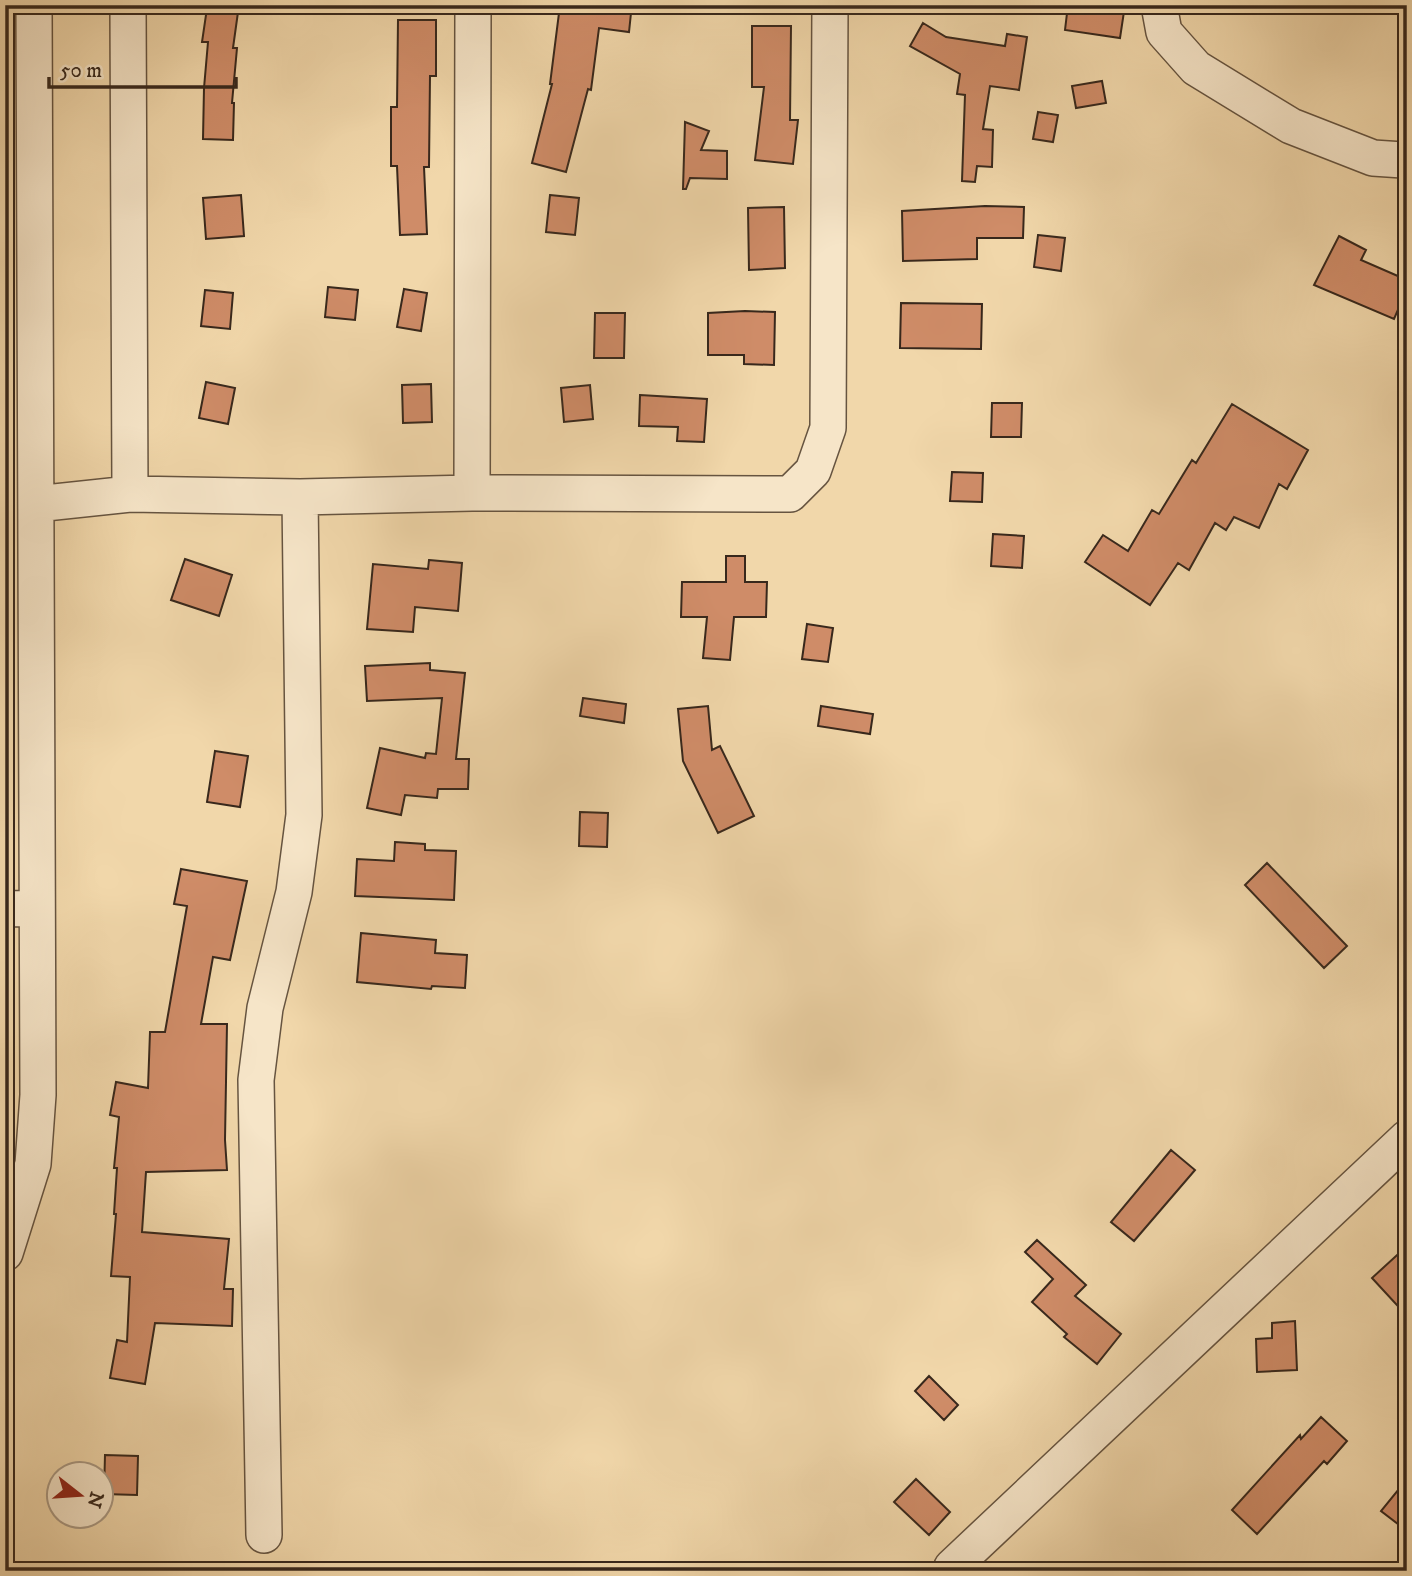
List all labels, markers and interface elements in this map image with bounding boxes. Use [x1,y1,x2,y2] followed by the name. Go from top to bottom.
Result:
[49,46,236,90] scale bar
[60,58,102,84] text: 50 m
[46,1460,116,1530] north arrow
[81,1489,108,1511] text: N

